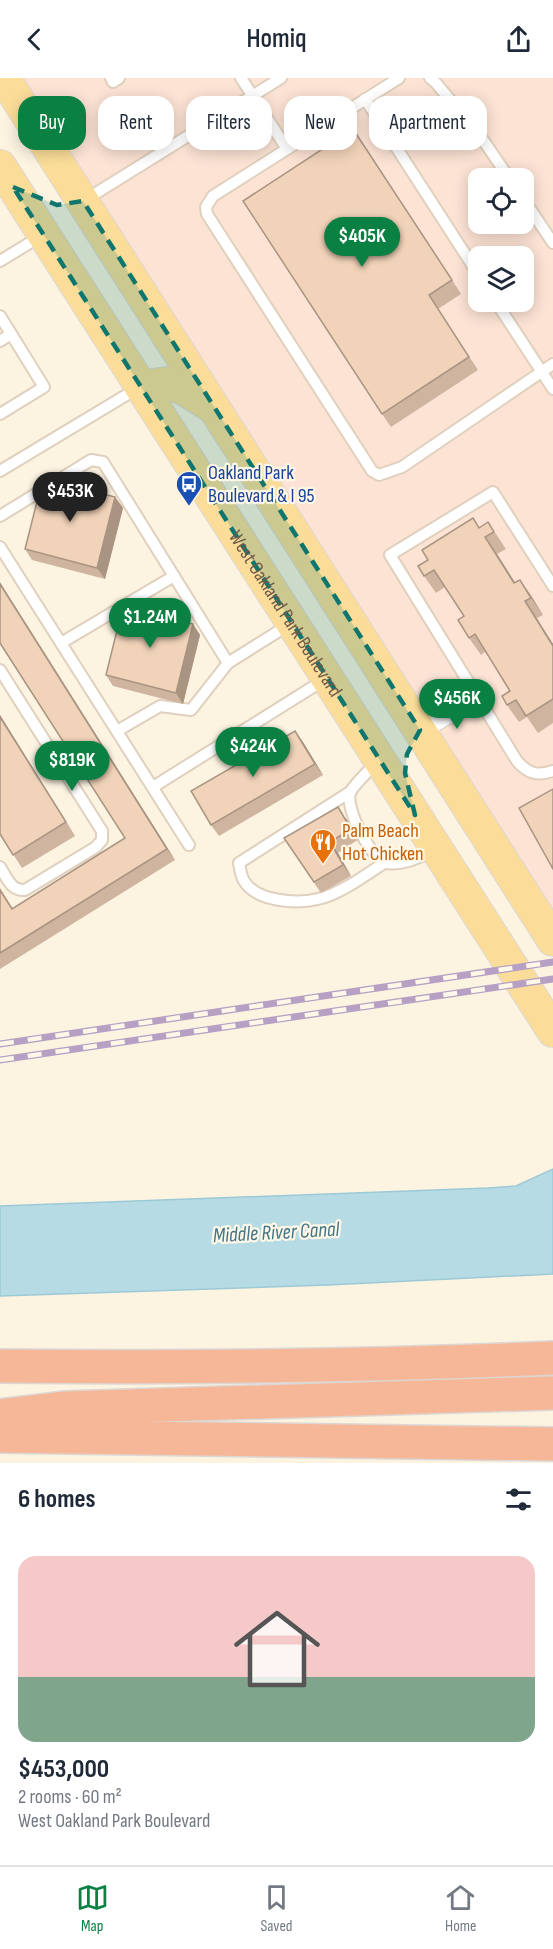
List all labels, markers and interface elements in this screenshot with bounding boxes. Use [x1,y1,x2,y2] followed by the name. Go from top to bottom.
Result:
[18,23,51,56] icon: back
[246,23,307,55] text: Homiq
[502,23,535,56] icon: share
[18,96,86,150] chip: Buy
[98,96,174,150] chip: Rent
[186,96,272,150] chip: Filters
[284,96,357,150] chip: New
[369,96,487,150] chip: Apartment
[468,168,534,312] map controls
[468,168,534,234] button: locate
[320,217,404,268] pin: $405K
[338,224,386,248] text: $405K
[468,246,534,312] button: layers
[208,461,315,508] place label: Oakland Park Boulevard & I 95
[174,469,204,507] bus stop icon: Oakland Park Boulevard & I 95
[28,472,112,523] pin: $453K
[46,479,94,503] text: $453K
[223,526,347,701] street label: West Oakland Park Boulevard
[101,598,199,649] pin: $1.24M
[123,605,177,629] text: $1.24M
[415,679,499,730] pin: $456K
[433,686,481,710] text: $456K
[211,727,295,778] pin: $424K
[229,734,277,758] text: $424K
[30,741,114,792] pin: $819K
[49,748,95,772] text: $819K
[342,819,424,866] place label: Palm Beach Hot Chicken
[308,827,338,865] restaurant icon: Palm Beach Hot Chicken
[212,1217,341,1248] water label: Middle River Canal
[502,1483,535,1516] icon: filters
[18,1484,96,1515] text: 6 homes
[223,1595,331,1703] icon: home
[18,1754,109,1785] text: $453,000
[18,1785,122,1809] text: 2 rooms · 60 m²
[18,1809,210,1833] text: West Oakland Park Boulevard
[76,1881,109,1936] tab: Map
[260,1881,293,1936] tab: Saved
[444,1881,477,1936] tab: Home

